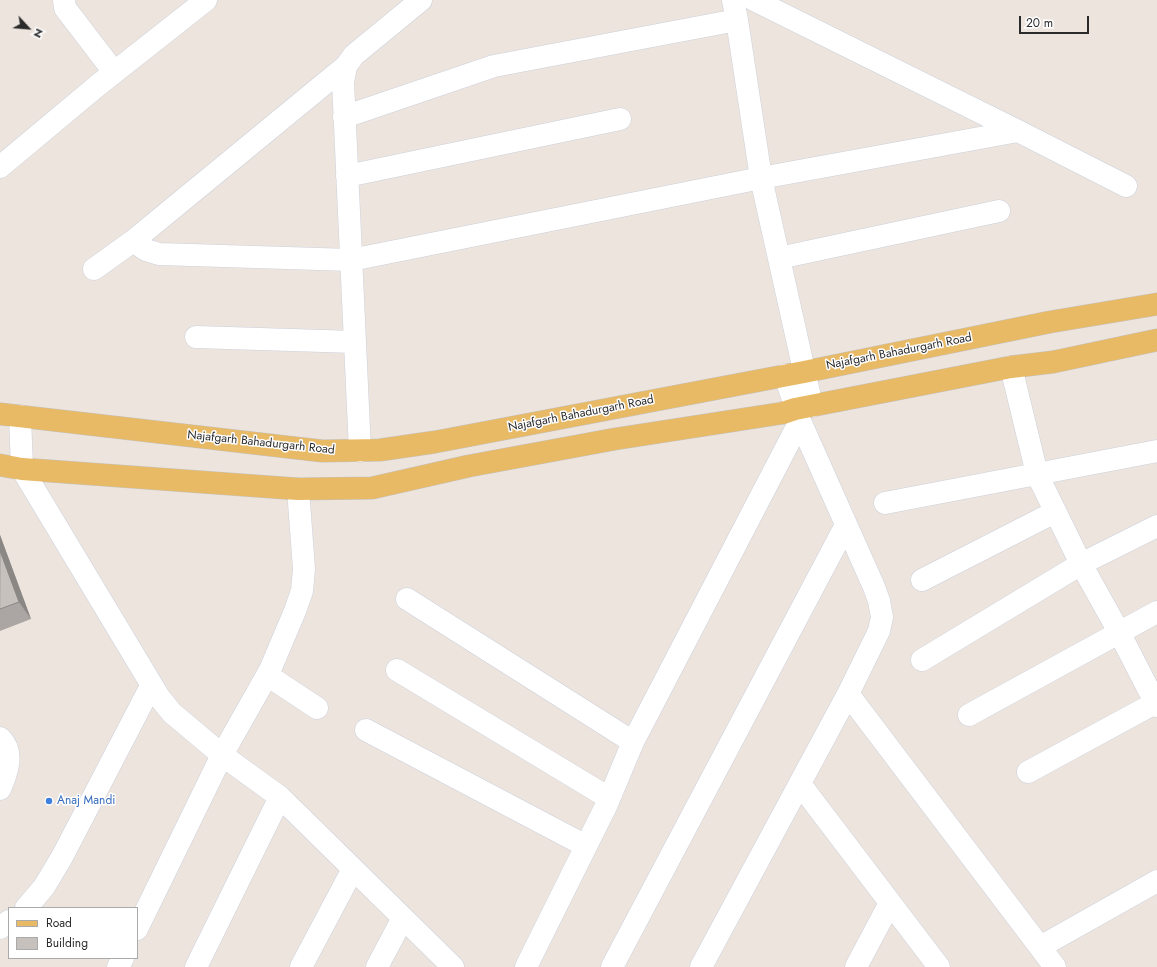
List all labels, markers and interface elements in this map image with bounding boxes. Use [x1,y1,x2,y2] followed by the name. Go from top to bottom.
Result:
[8,8,48,48] north arrow
[1021,8,1091,34] scale bar
[1026,14,1053,32] text: 20 m
[30,26,48,41] text: N
[825,331,973,373] street label: Najafgarh Bahadurgarh Road
[507,393,655,435] street label: Najafgarh Bahadurgarh Road
[187,428,335,458] street label: Najafgarh Bahadurgarh Road
[57,794,115,808] place label: Anaj Mandi
[44,796,54,806] marker: Anaj Mandi
[8,907,138,959] legend
[46,914,72,932] text: Road
[46,934,88,952] text: Building

